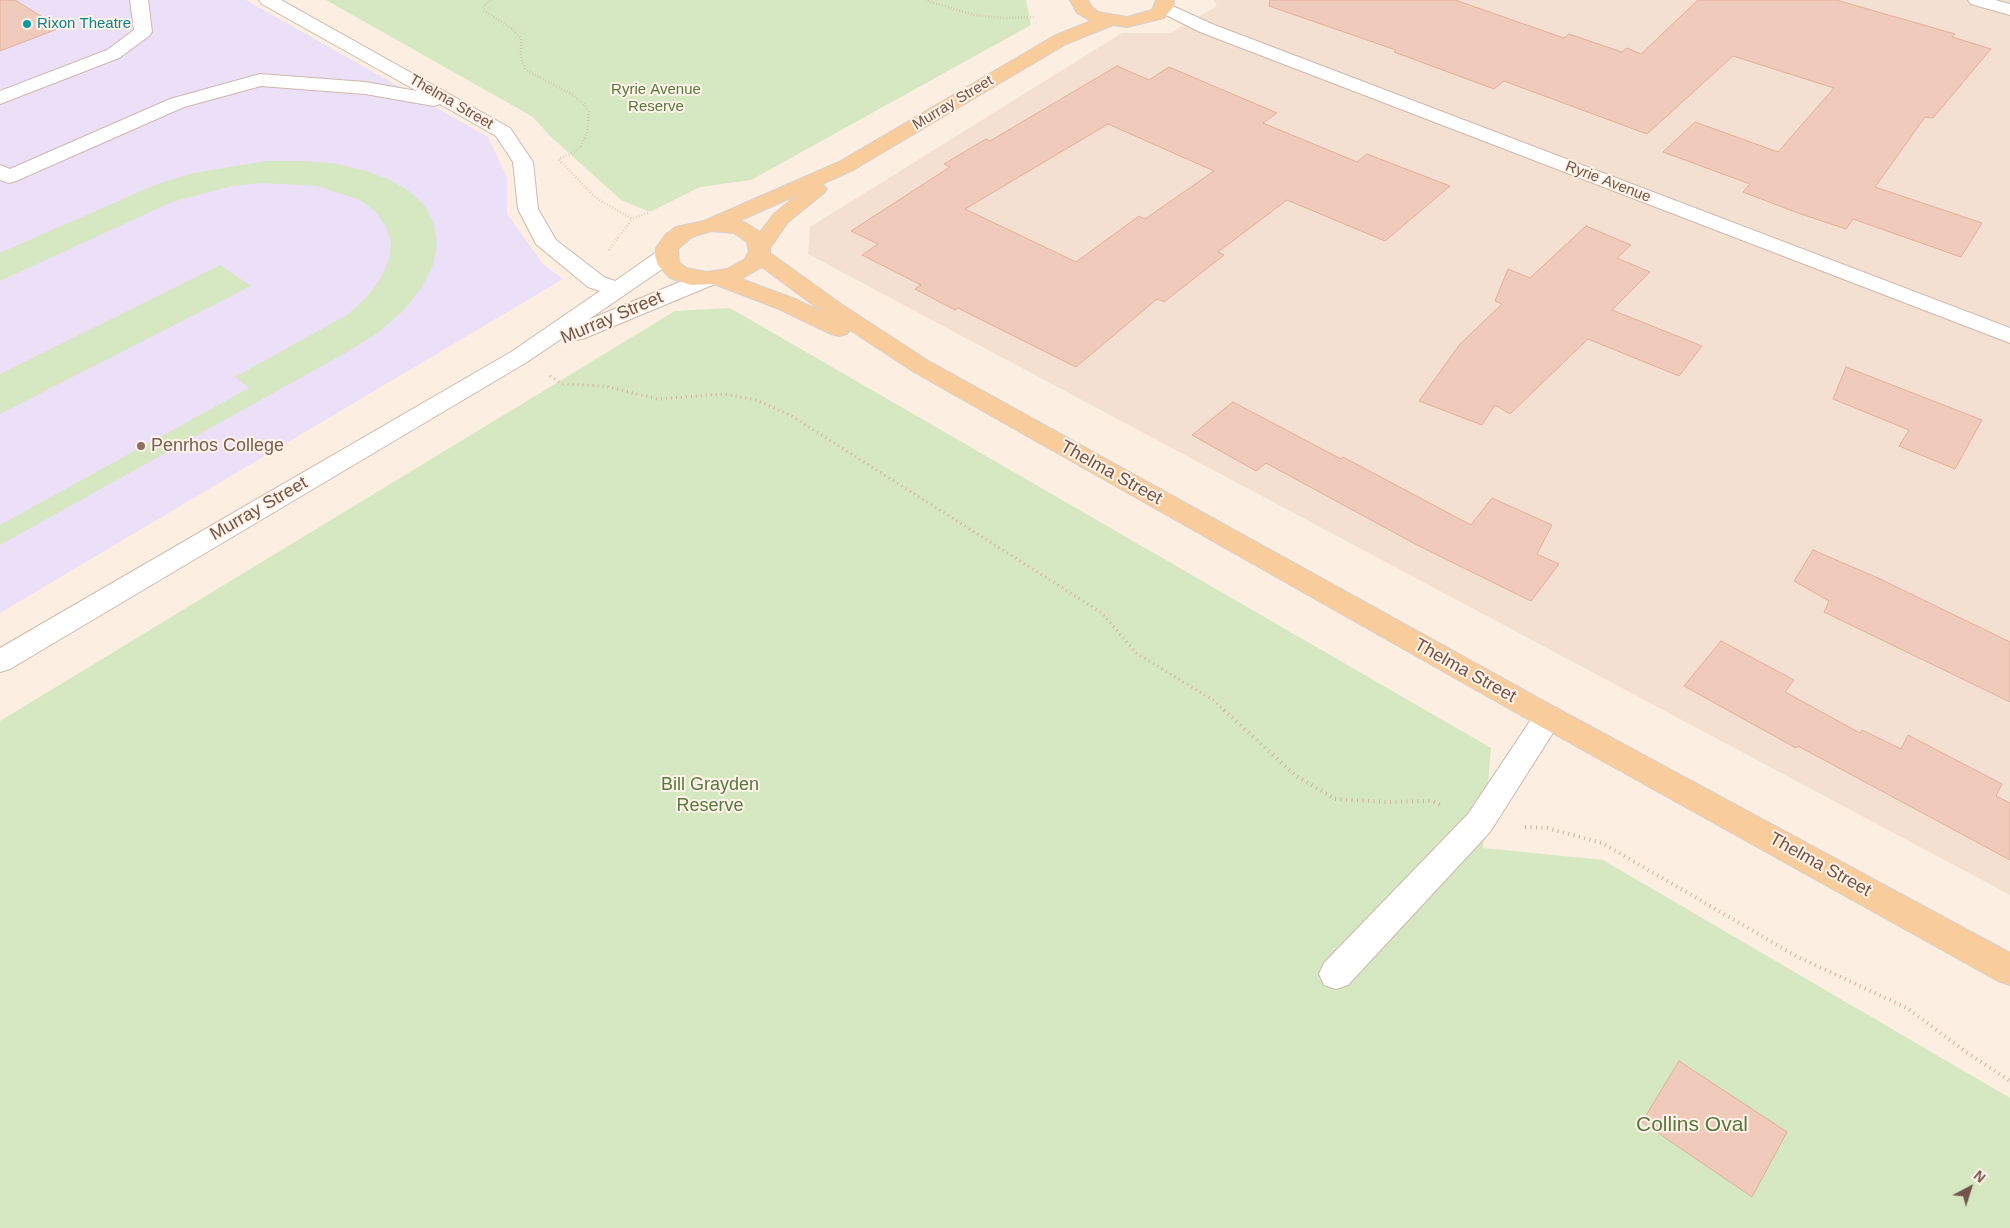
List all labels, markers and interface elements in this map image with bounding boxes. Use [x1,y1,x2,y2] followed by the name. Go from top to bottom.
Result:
[37,15,131,33] place label: Rixon Theatre
[21,18,33,30] marker: Rixon Theatre
[406,71,496,133] street label: Thelma Street
[909,72,997,134] street label: Murray Street
[611,81,701,116] park label: Ryrie Avenue Reserve
[1563,158,1653,206] street label: Ryrie Avenue
[558,287,666,349] street label: Murray Street
[151,435,284,457] place label: Penrhos College
[1056,436,1166,510] street label: Thelma Street
[135,440,147,452] marker: Penrhos College
[206,472,312,546] street label: Murray Street
[1410,634,1520,708] street label: Thelma Street
[661,774,759,816] park label: Bill Grayden Reserve
[1765,828,1875,902] street label: Thelma Street
[1636,1112,1748,1138] park label: Collins Oval
[1945,1163,1995,1213] north arrow
[1971,1167,1989,1186] text: N

